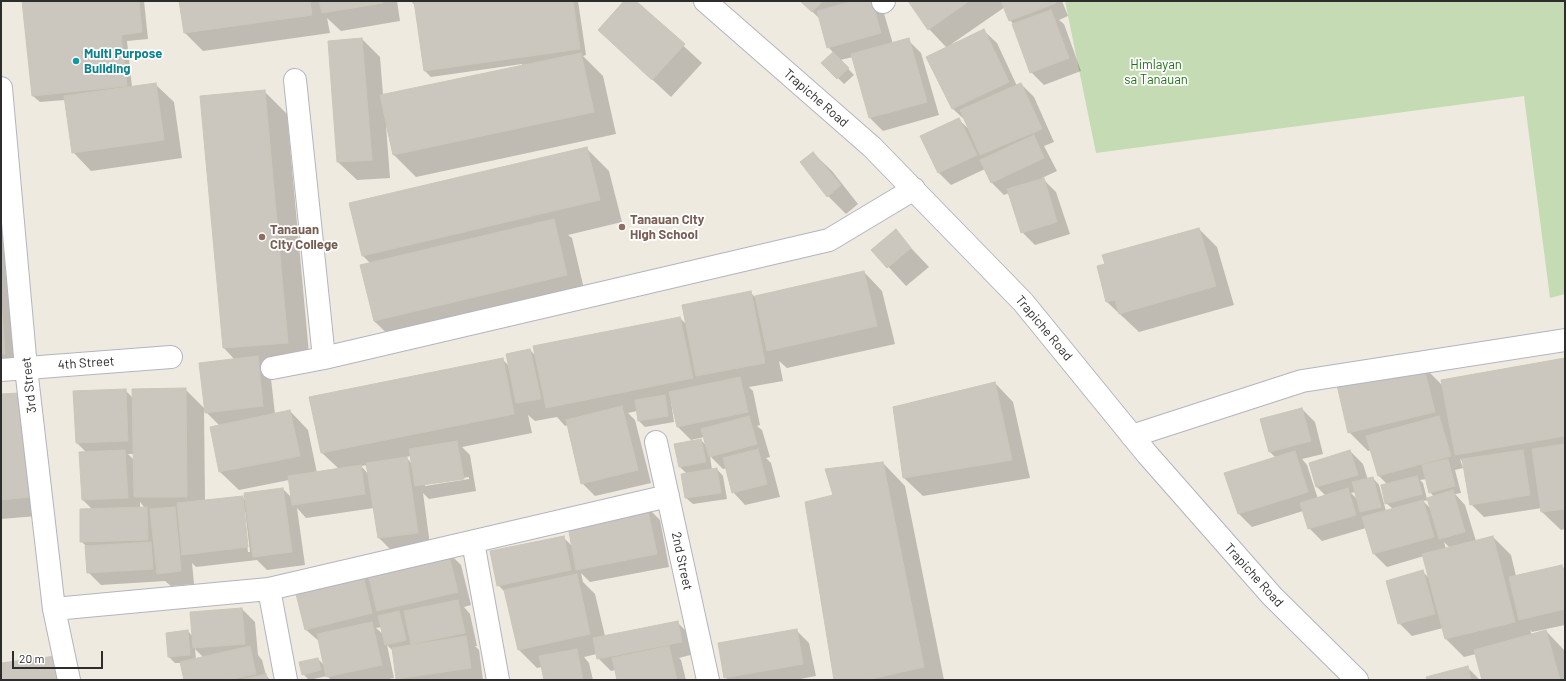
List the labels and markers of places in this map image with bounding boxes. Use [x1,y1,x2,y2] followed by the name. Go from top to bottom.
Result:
[84,46,162,77] place label: Multi Purpose Building
[71,56,81,66] marker: Multi Purpose Building
[630,212,704,243] place label: Tanauan City High School
[270,222,338,253] place label: Tanauan City College
[617,222,627,232] marker: Tanauan City High School
[257,232,267,242] marker: Tanauan City College

